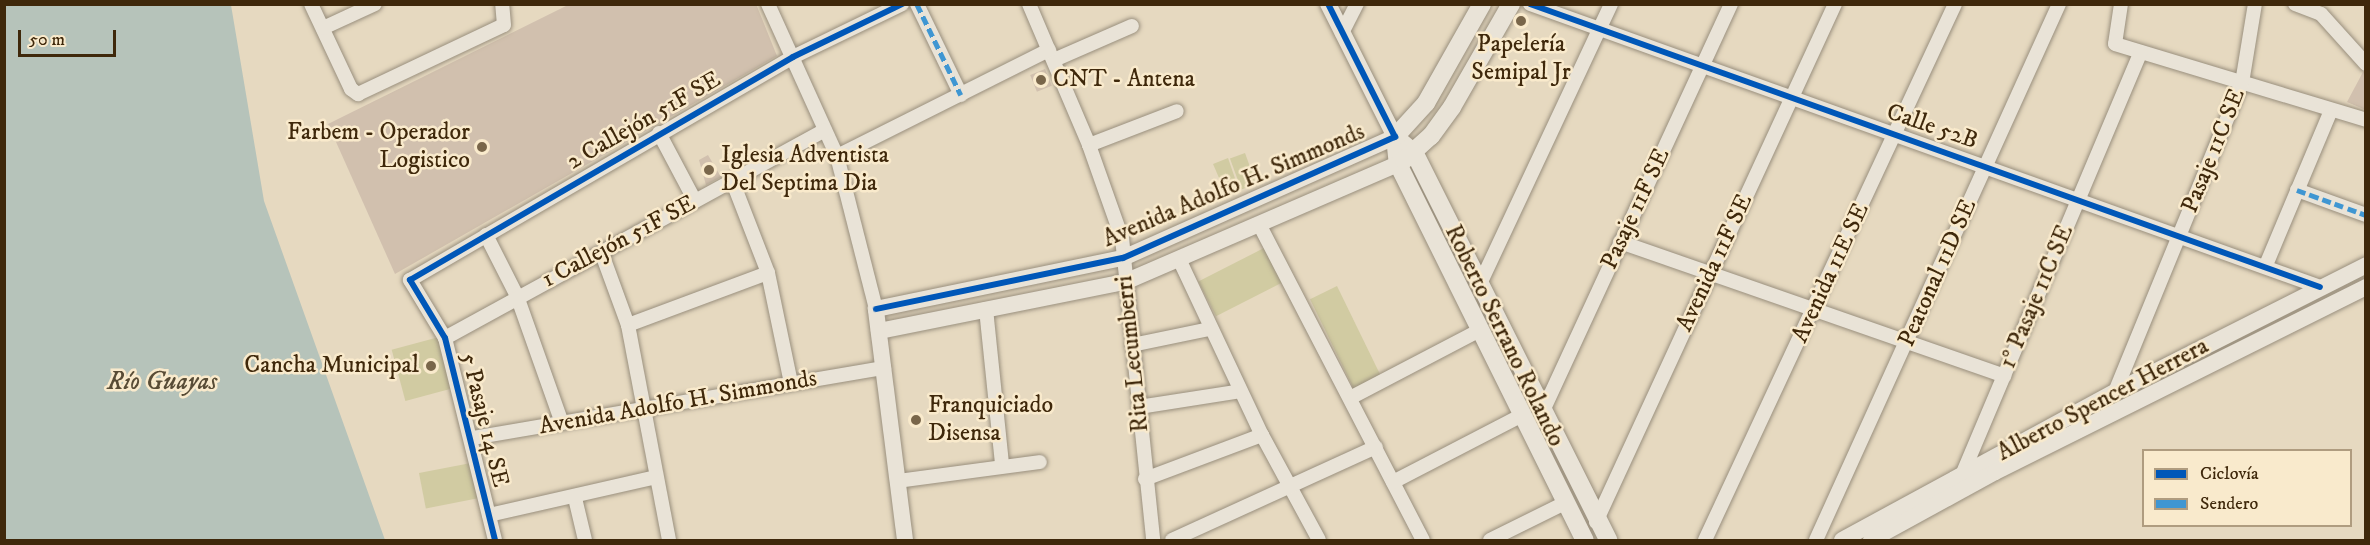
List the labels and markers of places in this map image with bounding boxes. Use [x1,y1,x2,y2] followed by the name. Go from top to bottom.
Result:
[1514,14,1528,28] marker: Papelería Semipal Jr
[1471,31,1571,87] place label: Papelería Semipal Jr
[1053,66,1195,94] place label: CNT - Antena
[1034,73,1048,87] marker: CNT - Antena
[287,119,470,175] place label: Farbem - Operador Logistico
[475,140,489,154] marker: Farbem - Operador Logistico
[721,142,889,198] place label: Iglesia Adventista Del Septima Dia
[702,163,716,177] marker: Iglesia Adventista Del Septima Dia
[244,352,419,380] place label: Cancha Municipal
[424,359,438,373] marker: Cancha Municipal
[928,392,1053,448] place label: Franquiciado Disensa
[909,413,923,427] marker: Franquiciado Disensa

